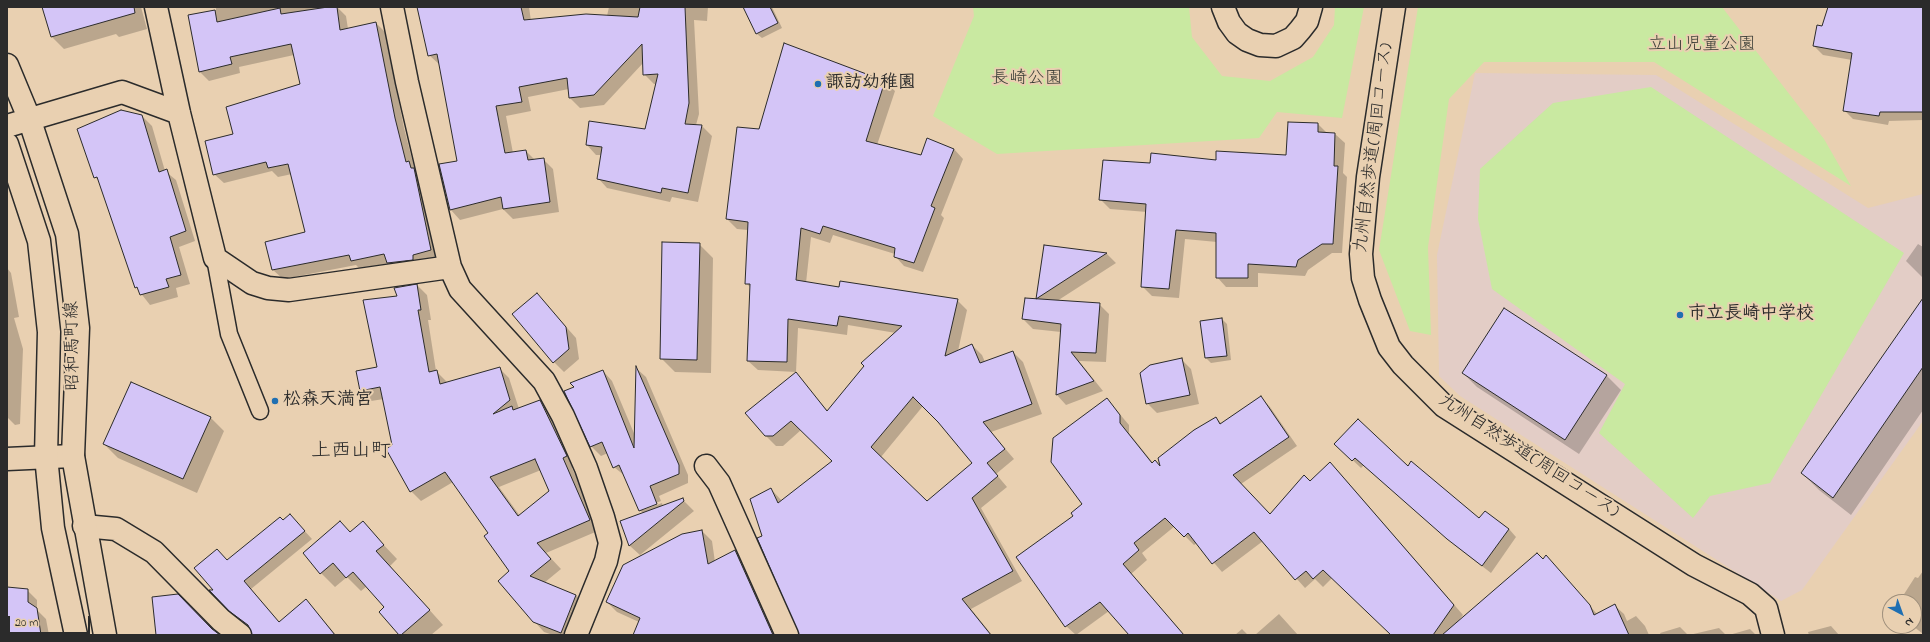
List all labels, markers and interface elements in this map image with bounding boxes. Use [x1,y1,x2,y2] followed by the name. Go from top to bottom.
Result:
[1648,35,1756,57] park label: 立山児童公園
[1351,42,1399,254] street label: 九州自然歩道(周回コース)
[991,69,1063,91] park label: 長崎公園
[826,73,916,95] place label: 諏訪幼稚園
[813,79,823,89] marker: 諏訪幼稚園
[62,301,86,391] street label: 昭和馬町線
[1688,304,1814,326] place label: 市立長崎中学校
[1675,310,1685,320] marker: 市立長崎中学校
[283,390,373,412] place label: 松森天満宮
[1434,391,1622,523] street label: 九州自然歩道(周回コース)
[270,396,280,406] marker: 松森天満宮
[311,441,391,465] district label: 上西山町
[1882,594,1922,634] north arrow
[10,608,92,634] scale bar
[15,614,38,632] text: 20 m
[1901,614,1917,631] text: N

